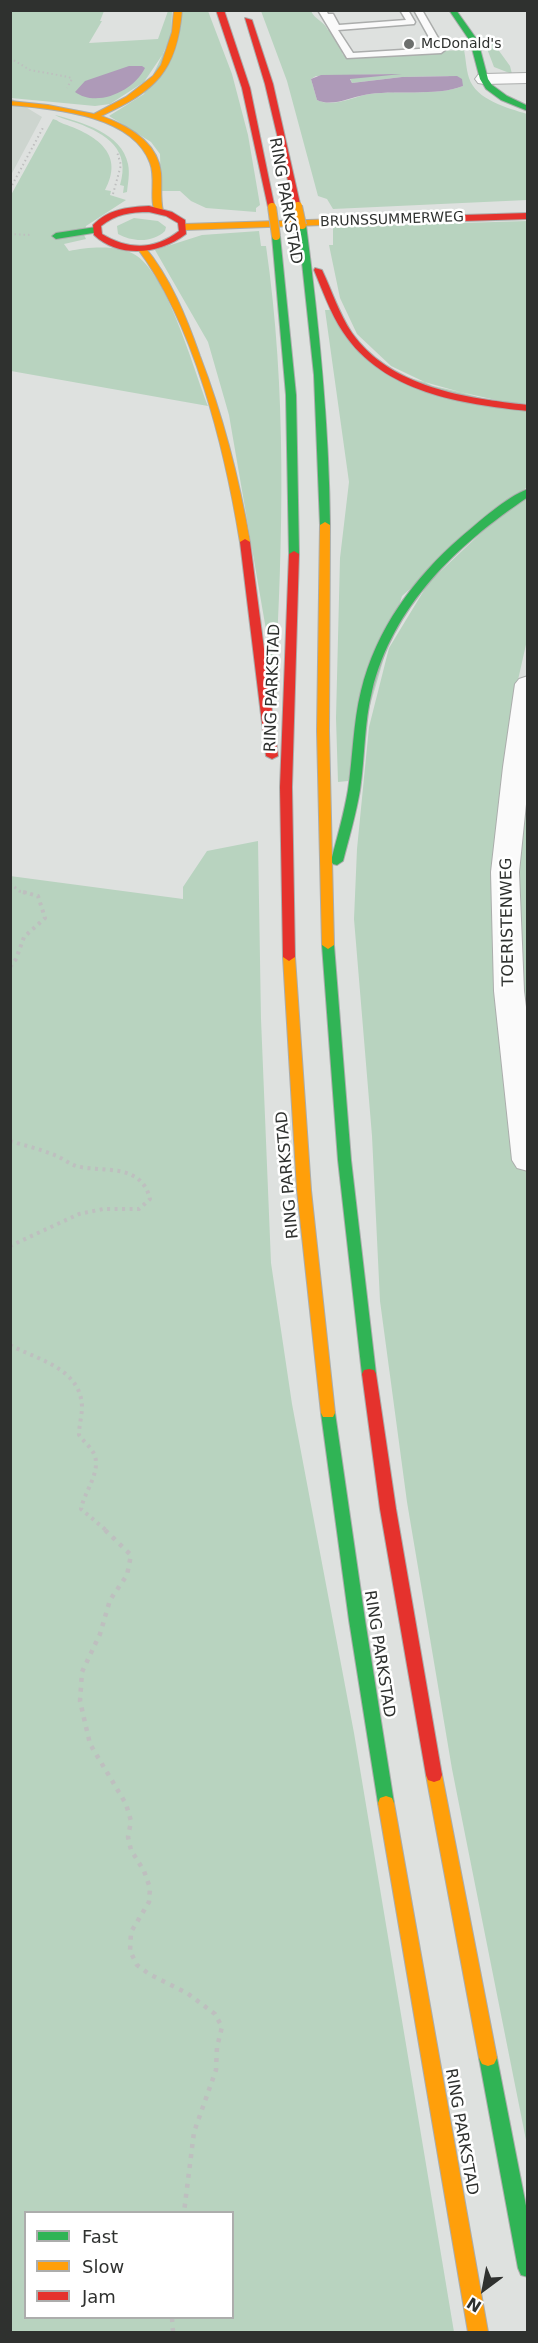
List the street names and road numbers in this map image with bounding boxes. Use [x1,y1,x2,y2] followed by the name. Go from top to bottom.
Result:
[264,136,306,266] street label: RING PARKSTAD
[320,209,464,231] street label: BRUNSSUMMERWEG
[261,623,285,753] street label: RING PARKSTAD
[497,858,519,986] street label: TOERISTENWEG
[273,1110,303,1240] street label: RING PARKSTAD
[359,1589,399,1719] street label: RING PARKSTAD
[440,2067,482,2197] street label: RING PARKSTAD

